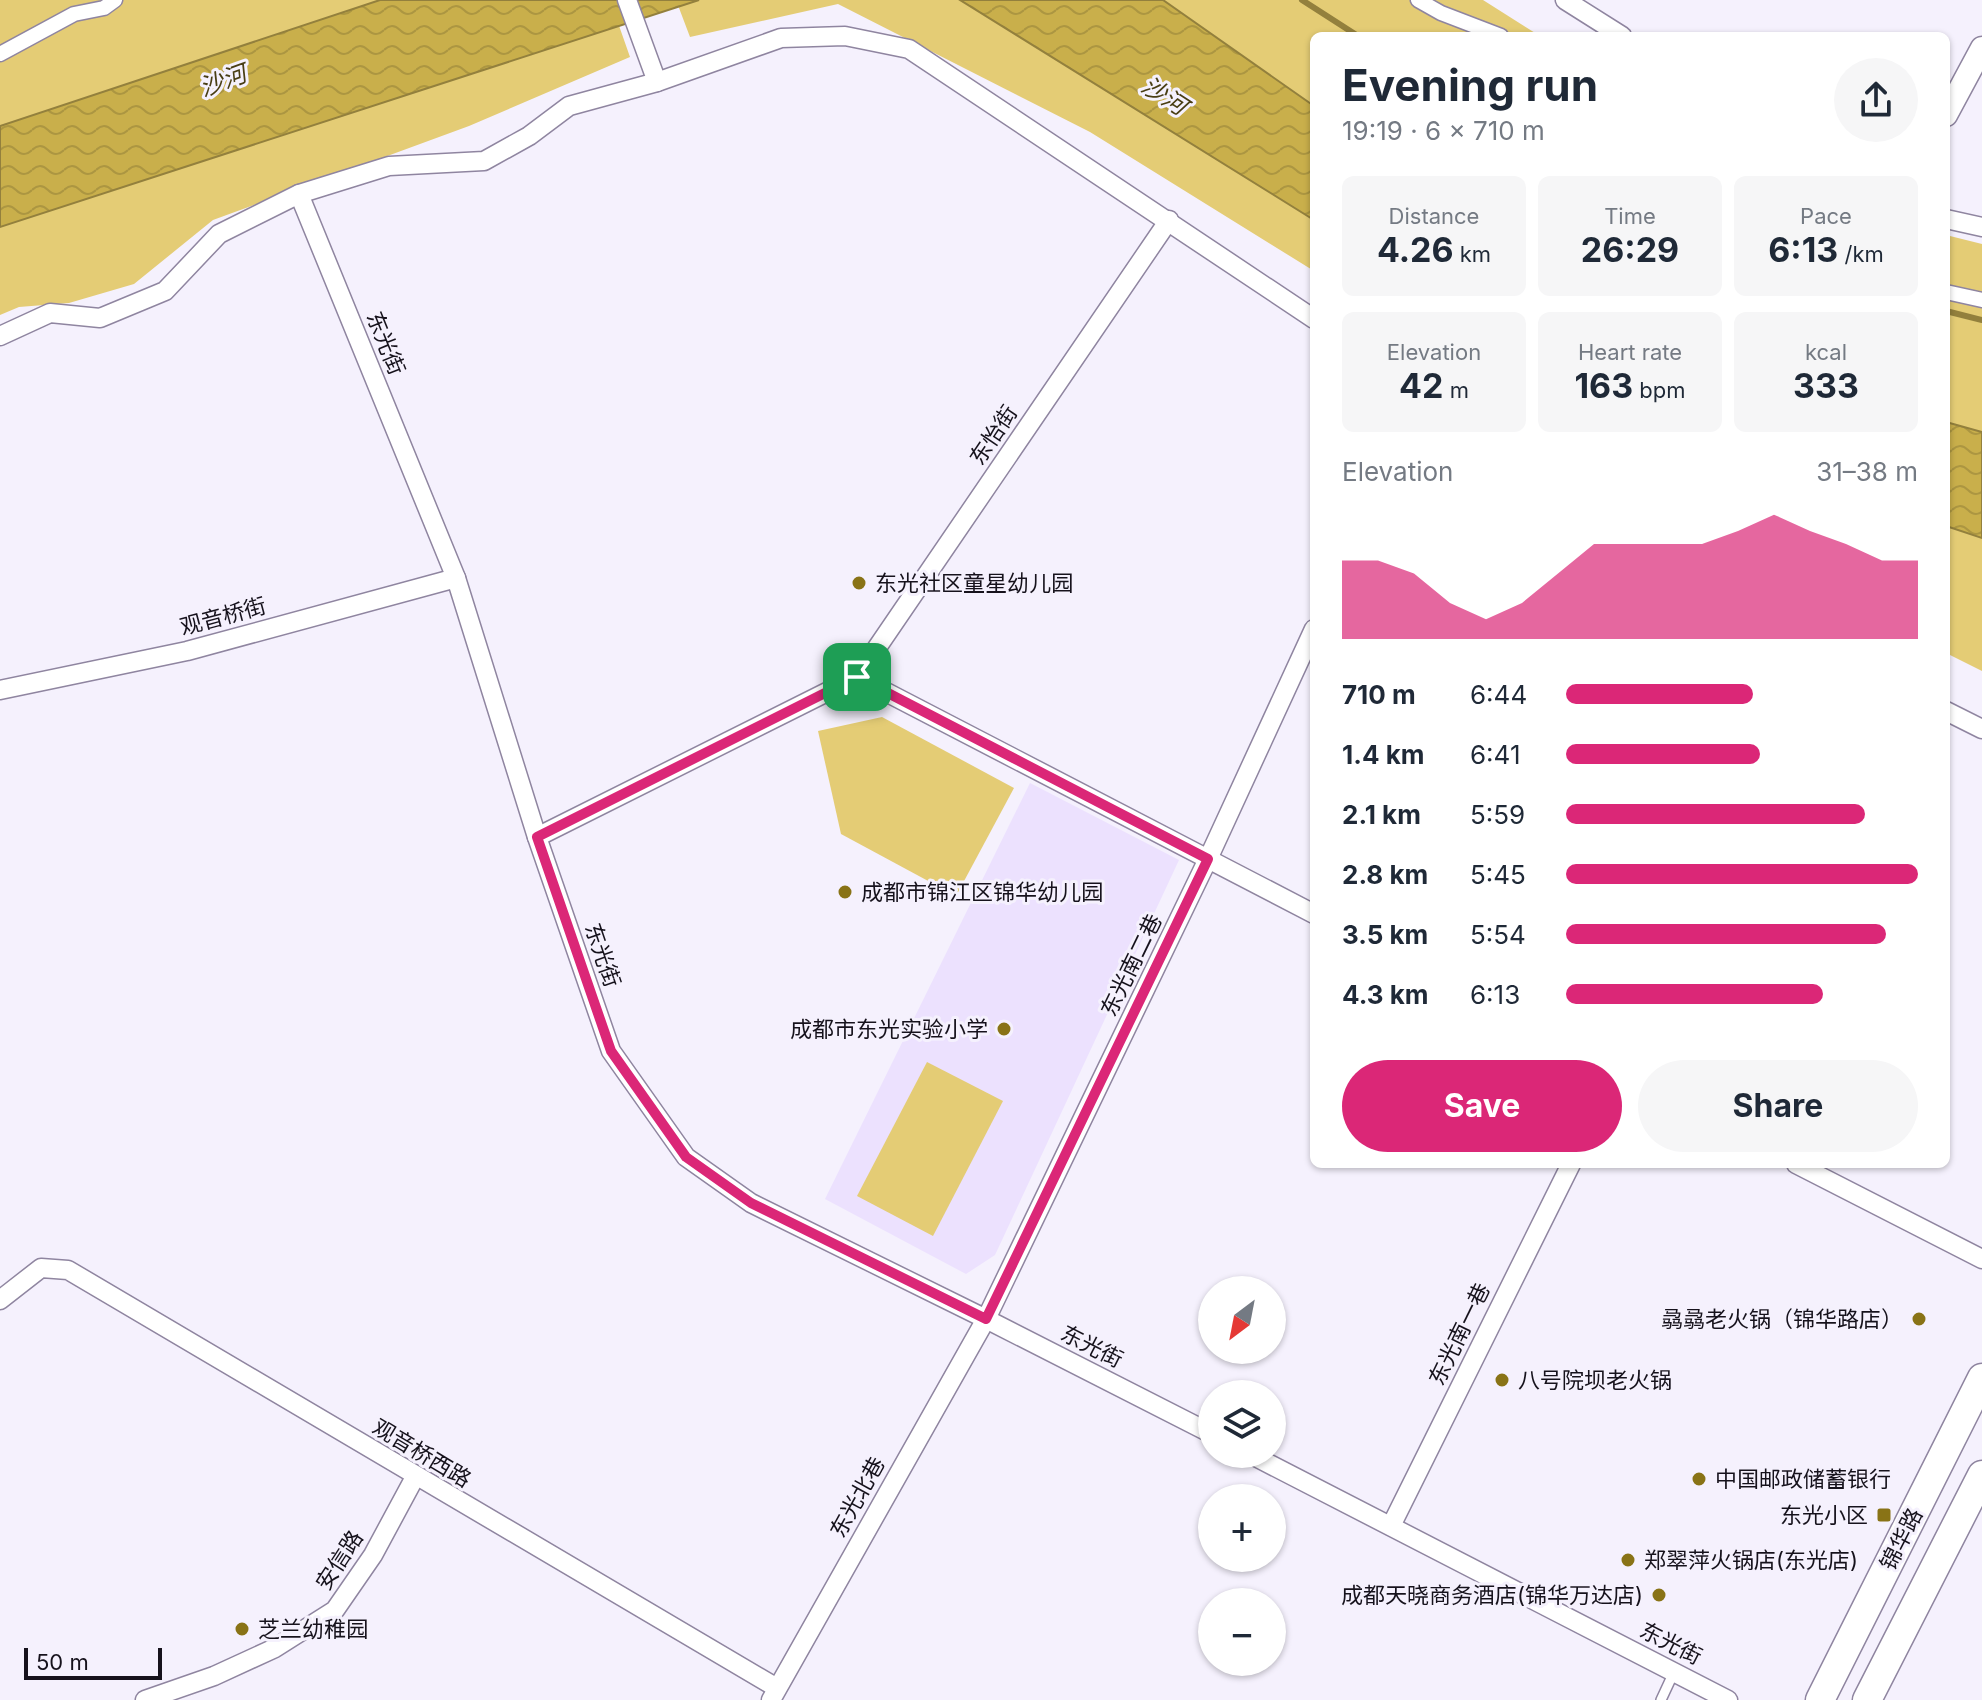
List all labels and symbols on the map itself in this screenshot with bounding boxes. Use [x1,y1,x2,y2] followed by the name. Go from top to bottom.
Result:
[195,57,254,102] water label: 沙河
[1136,70,1196,123] water label: 沙河
[362,308,410,378] street label: 东光街
[964,400,1022,470] street label: 东怡街
[875,570,1073,596] place label: 东光社区童星幼儿园
[850,574,868,592] marker: 东光社区童星幼儿园
[177,592,269,640] street label: 观音桥街
[823,643,891,711] pin
[861,879,1103,905] place label: 成都市锦江区锦华幼儿园
[836,883,854,901] marker: 成都市锦江区锦华幼儿园
[1095,910,1167,1020] street label: 东光南二巷
[580,920,626,990] street label: 东光街
[790,1016,988,1042] place label: 成都市东光实验小学
[995,1020,1013,1038] marker: 成都市东光实验小学
[1198,1276,1286,1364] north arrow
[1423,1279,1495,1389] street label: 东光南一巷
[1661,1306,1903,1332] place label: 骉骉老火锅（锦华路店）
[1910,1310,1928,1328] marker: 骉骉老火锅（锦华路店）
[1057,1319,1127,1373] street label: 东光街
[1518,1367,1672,1393] place label: 八号院坝老火锅
[1493,1371,1511,1389] marker: 八号院坝老火锅
[368,1414,476,1492] street label: 观音桥西路
[824,1452,890,1542] street label: 东光北巷
[1715,1466,1891,1492] place label: 中国邮政储蓄银行
[1690,1470,1708,1488] marker: 中国邮政储蓄银行
[1780,1502,1868,1528] place label: 东光小区
[1874,1504,1928,1574] street label: 锦华路
[1875,1506,1893,1524] marker: 东光小区
[310,1525,368,1595] street label: 安信路
[1644,1547,1858,1573] place label: 郑翠萍火锅店(东光店)
[1619,1551,1637,1569] marker: 郑翠萍火锅店(东光店)
[1341,1582,1643,1608] place label: 成都天晓商务酒店(锦华万达店)
[1650,1586,1668,1604] marker: 成都天晓商务酒店(锦华万达店)
[258,1616,368,1642] place label: 芝兰幼稚园
[1636,1616,1706,1670] street label: 东光街
[233,1620,251,1638] marker: 芝兰幼稚园
[24,1644,162,1680] scale bar

